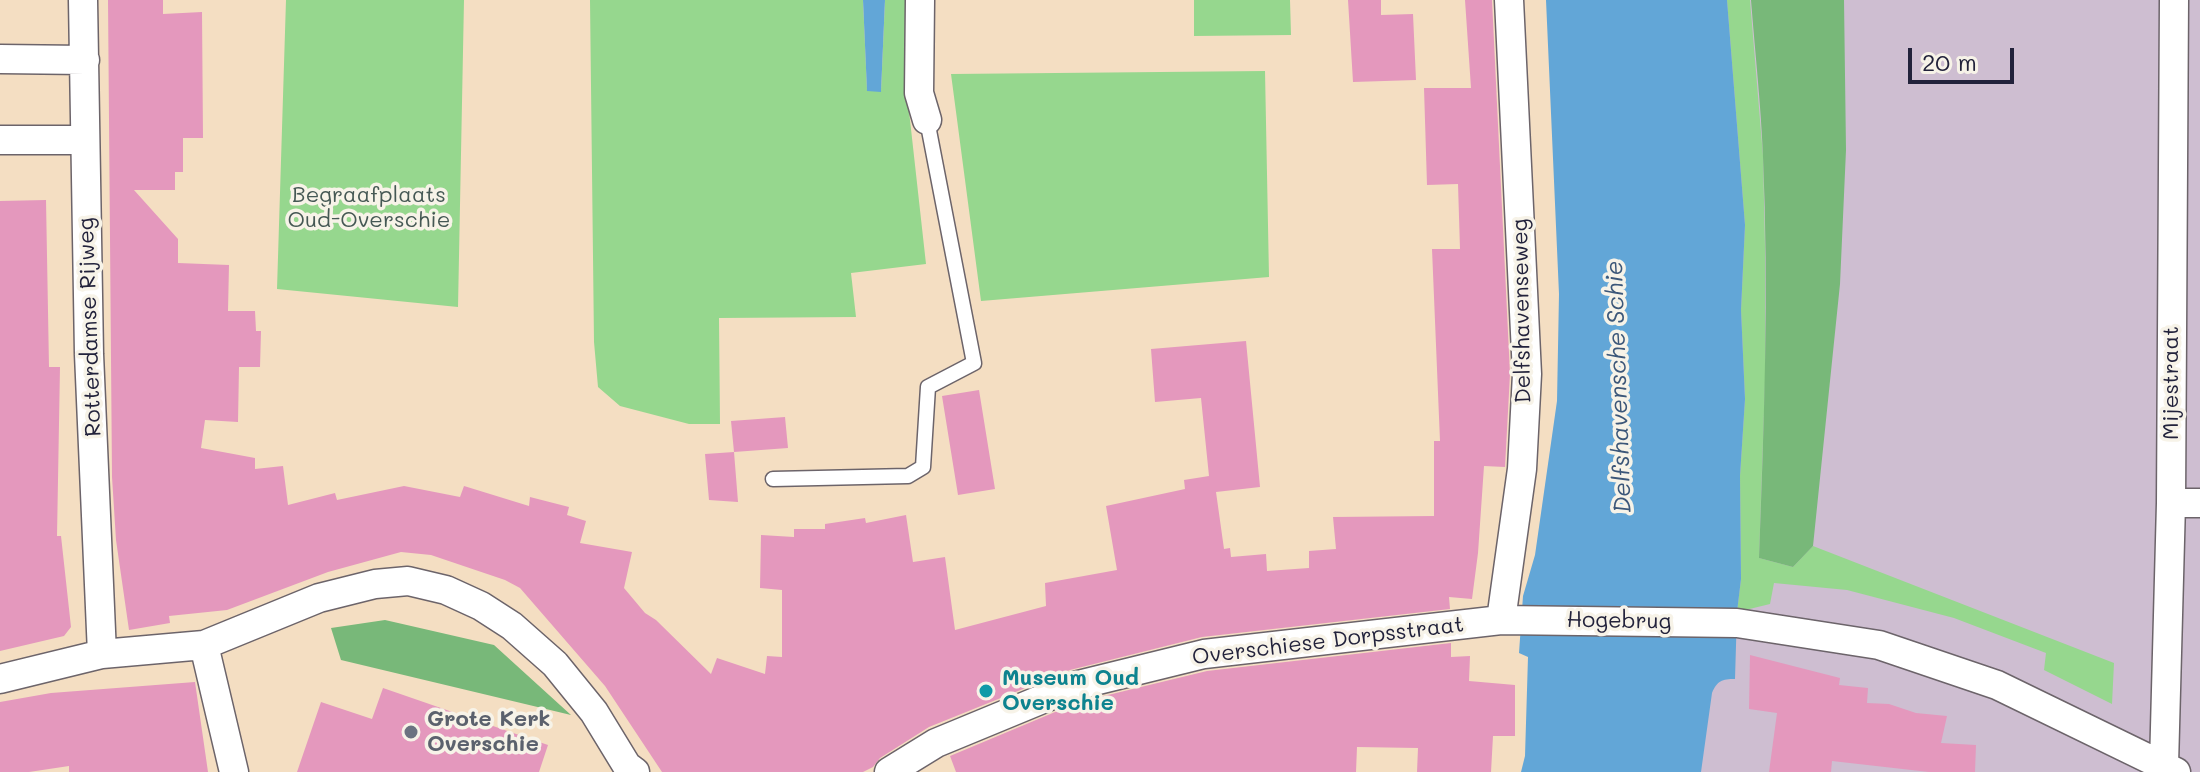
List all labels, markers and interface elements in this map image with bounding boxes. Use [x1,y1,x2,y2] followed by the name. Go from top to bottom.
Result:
[1912,32,2018,82] scale bar
[1922,46,1977,77] text: 20 m
[288,182,450,234] park label: Begraafplaats Oud-Overschie
[73,217,107,437] street label: Rotterdamse Rijweg
[1507,218,1537,404] street label: Delfshavenseweg
[1600,260,1638,514] water label: Delfshavensche Schie
[2158,326,2184,440] street label: Mijestraat
[1566,607,1672,635] street label: Hogebrug
[1191,611,1465,671] street label: Overschiese Dorpsstraat
[1002,665,1139,716] place label: Museum Oud Overschie
[977,682,995,700] marker: Museum Oud Overschie
[427,706,550,758] place label: Grote Kerk Overschie
[402,723,420,741] marker: Grote Kerk Overschie

